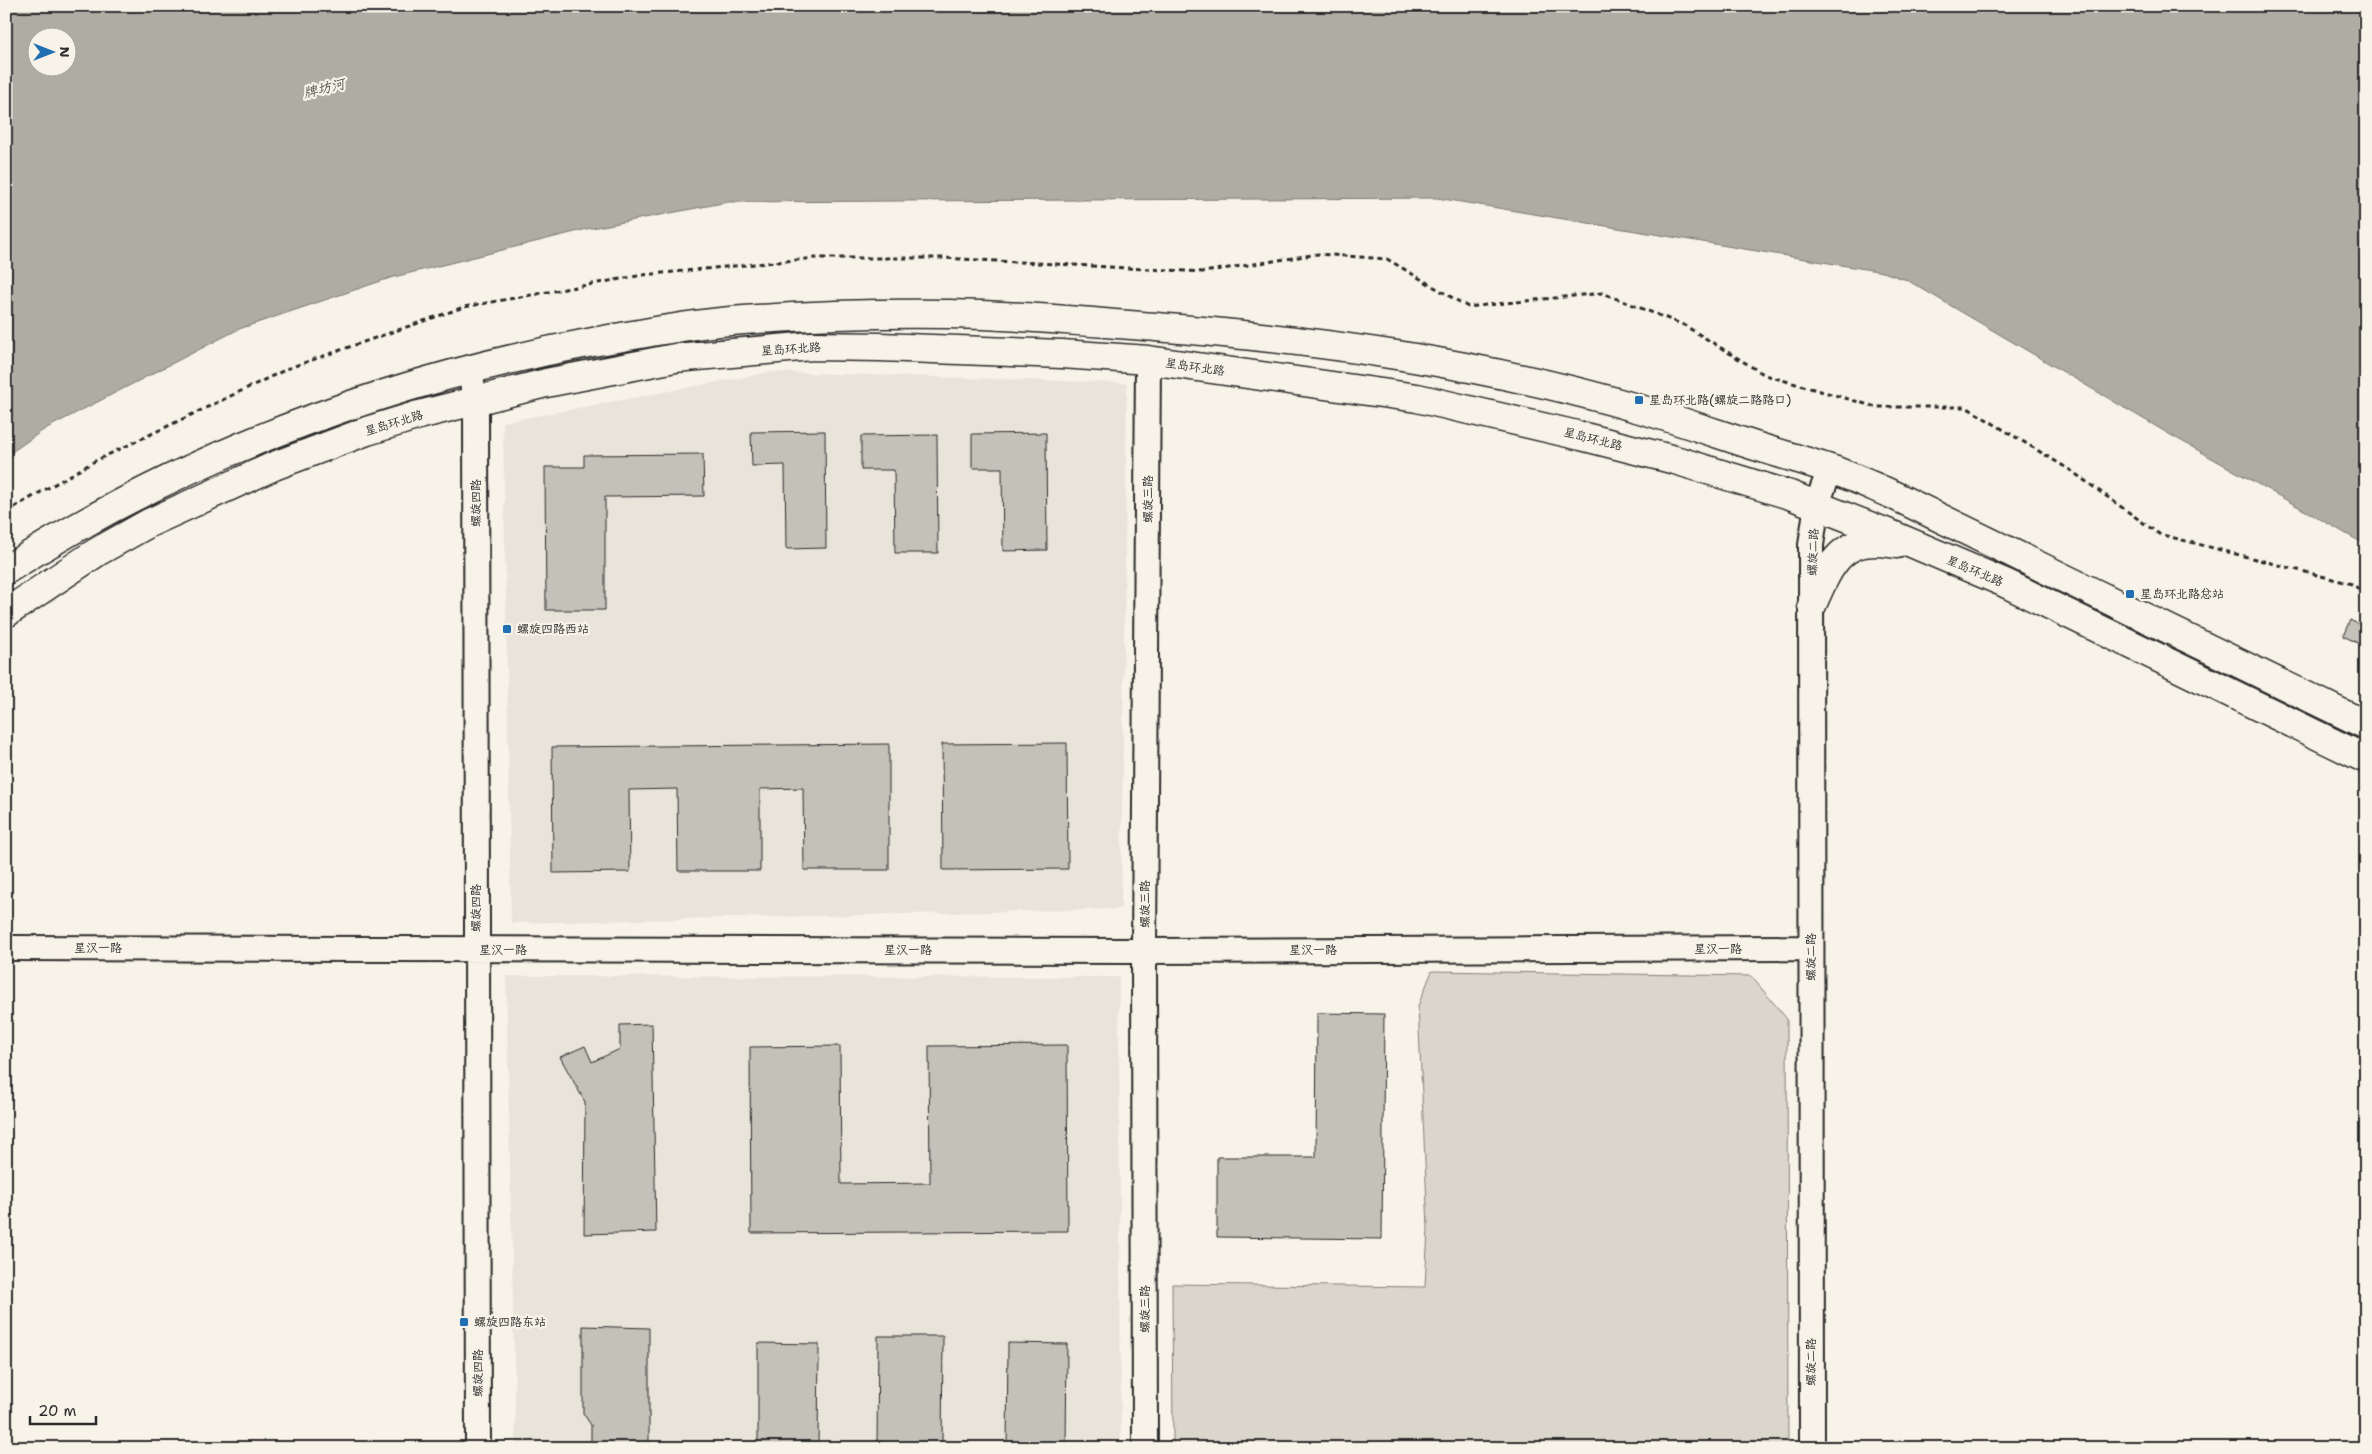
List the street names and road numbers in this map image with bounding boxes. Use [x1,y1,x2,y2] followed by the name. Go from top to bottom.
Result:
[761,339,821,359] street label: 星岛环北路
[1164,355,1226,379] street label: 星岛环北路
[363,407,425,439] street label: 星岛环北路
[1562,424,1624,454] street label: 星岛环北路
[1140,475,1156,523] street label: 螺旋三路
[468,479,484,527] street label: 螺旋四路
[1804,528,1822,576] street label: 螺旋二路
[1944,552,2006,590] street label: 星岛环北路
[1137,880,1153,928] street label: 螺旋三路
[468,884,484,932] street label: 螺旋四路
[1803,933,1819,981] street label: 螺旋二路
[74,940,122,956] street label: 星汉一路
[1694,941,1742,957] street label: 星汉一路
[479,942,527,958] street label: 星汉一路
[884,942,932,958] street label: 星汉一路
[1289,942,1337,958] street label: 星汉一路
[1137,1285,1153,1333] street label: 螺旋三路
[1803,1338,1819,1386] street label: 螺旋二路
[470,1349,486,1397] street label: 螺旋四路

